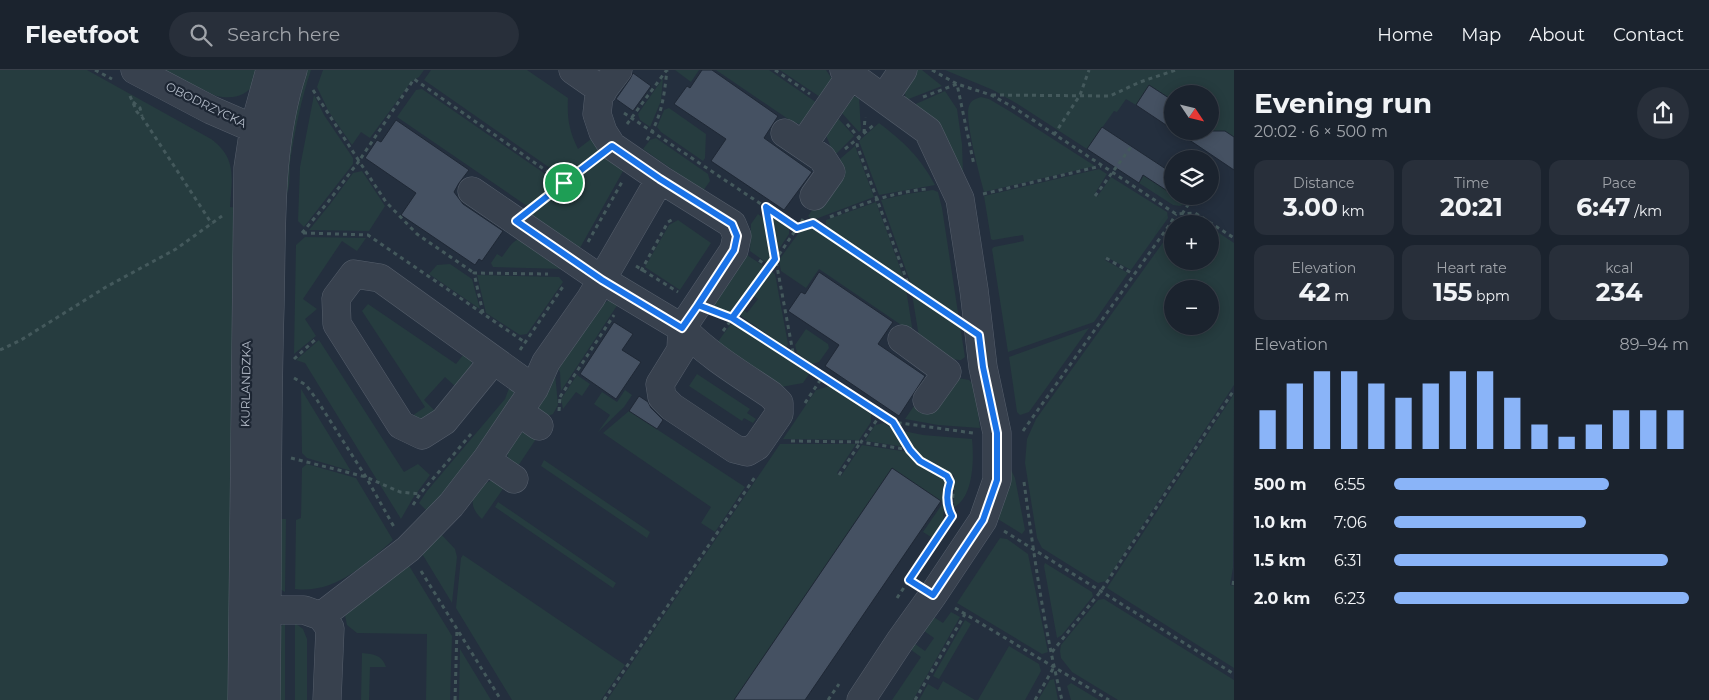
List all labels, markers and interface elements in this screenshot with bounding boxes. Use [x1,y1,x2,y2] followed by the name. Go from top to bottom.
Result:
[169,12,519,57] search box
[25,20,139,49] text: Fleetfoot
[187,21,215,49] icon: search
[227,23,340,46] text: Search here
[1377,24,1433,46] text: Home
[1461,24,1501,46] text: Map
[1529,24,1585,46] text: About
[1613,24,1684,46] text: Contact
[163,78,249,131] street label: OBODRZYCKA
[1164,85,1219,140] north arrow
[1164,85,1219,335] map controls
[1254,86,1432,120] text: Evening run
[1637,87,1689,139] button: share
[1254,122,1388,141] text: 20:02 · 6 × 500 m
[1164,150,1219,205] button: layers
[543,162,585,204] pin
[550,169,578,197] icon: arrive
[1293,174,1355,192] text: Distance
[1454,174,1489,192] text: Time
[1602,174,1636,192] text: Pace
[1283,192,1338,222] text: 3.00
[1440,192,1503,222] text: 20:21
[1576,192,1630,222] text: 6:47
[1338,202,1365,220] text: km
[1630,202,1662,220] text: /km
[1164,215,1219,270] button: +
[1291,259,1356,277] text: Elevation
[1436,259,1507,277] text: Heart rate
[1605,259,1633,277] text: kcal
[1299,277,1331,307] text: 42
[1433,277,1472,307] text: 155
[1596,277,1643,307] text: 234
[1164,280,1219,335] button: −
[1331,287,1349,305] text: m
[1472,287,1510,305] text: bpm
[1254,335,1328,354] text: Elevation
[1619,335,1689,354] text: 89–94 m
[237,340,254,427] street label: KURLANDZKA
[1254,475,1307,494] text: 500 m
[1334,475,1365,494] text: 6:55
[1254,513,1307,532] text: 1.0 km
[1334,513,1367,532] text: 7:06
[1254,551,1306,570] text: 1.5 km
[1334,551,1362,570] text: 6:31
[1254,589,1310,608] text: 2.0 km
[1334,589,1365,608] text: 6:23

